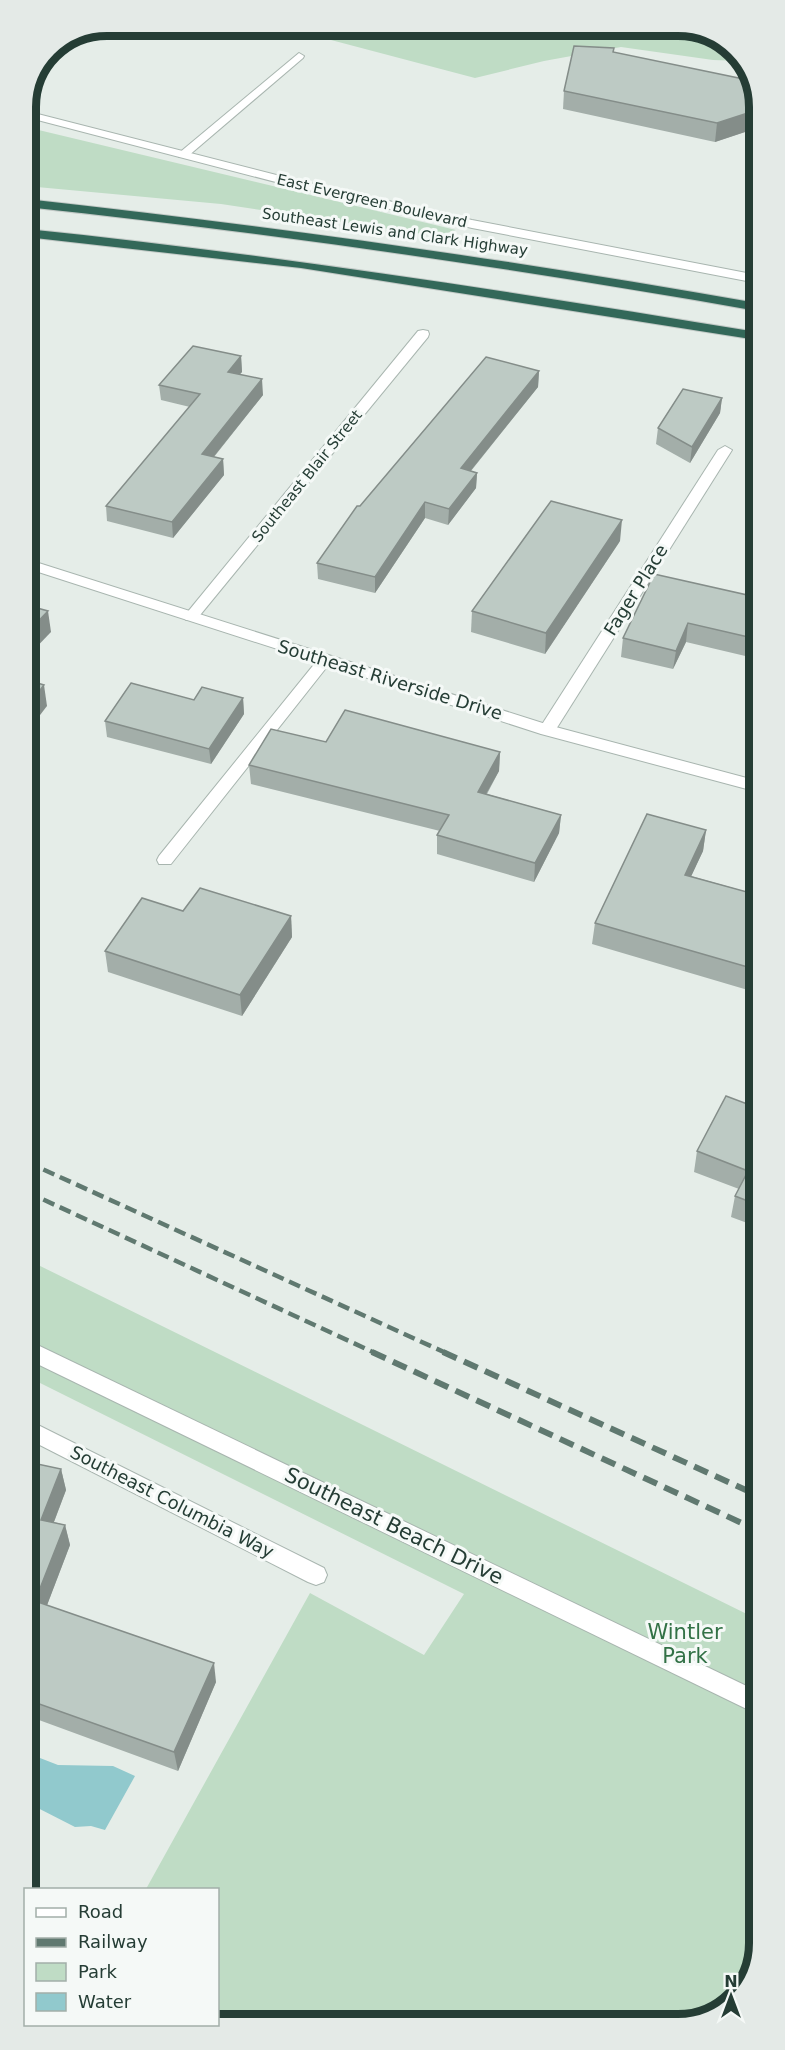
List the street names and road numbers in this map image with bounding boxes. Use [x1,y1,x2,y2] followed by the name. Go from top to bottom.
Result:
[275,170,469,232] street label: East Evergreen Boulevard
[261,204,529,260] street label: Southeast Lewis and Clark Highway
[248,406,366,546] street label: Southeast Blair Street
[599,540,672,639] street label: Fager Place
[275,635,505,724] street label: Southeast Riverside Drive
[67,1441,278,1562] street label: Southeast Columbia Way
[281,1463,507,1589] street label: Southeast Beach Drive

